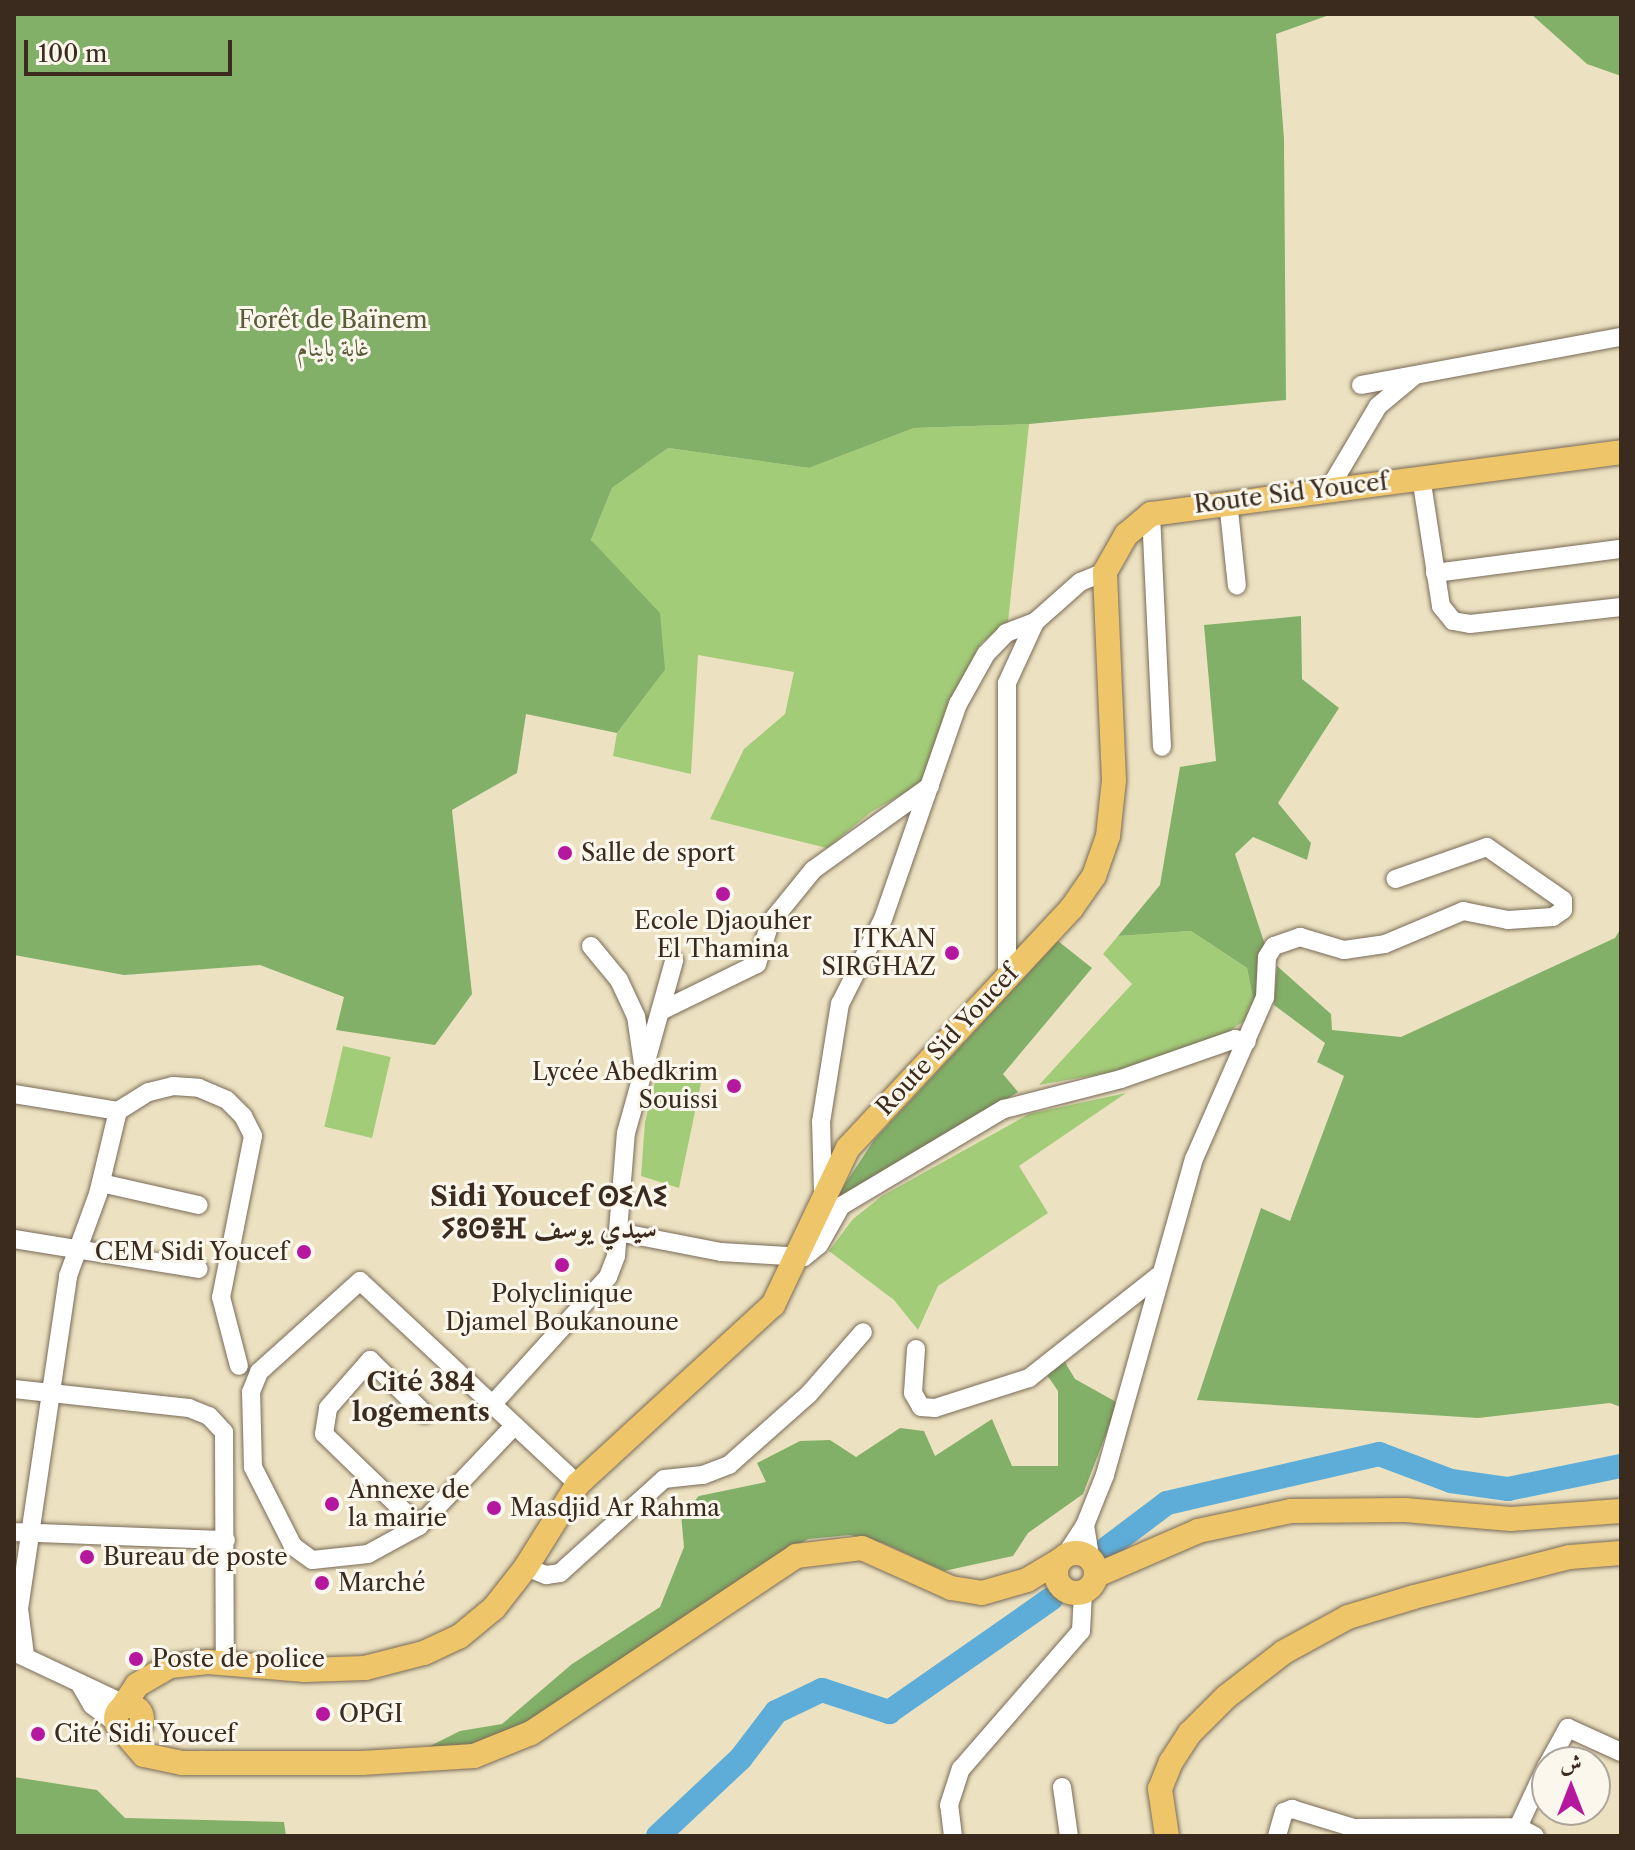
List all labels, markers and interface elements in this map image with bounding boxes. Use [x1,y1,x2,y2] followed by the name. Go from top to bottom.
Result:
[28,24,236,74] scale bar
[38,39,107,68] text: 100 m
[238,306,428,362] park label: Forêt de Baïnem غابة باينام
[1192,467,1390,519] street label: Route Sid Youcef
[581,839,735,867] place label: Salle de sport
[556,844,574,862] marker: Salle de sport
[714,885,732,903] marker: Ecole Djaouher El Thamina
[634,907,812,963] place label: Ecole Djaouher El Thamina
[821,925,936,981] place label: ITKAN SIRGHAZ
[943,944,961,962] marker: ITKAN SIRGHAZ
[870,958,1024,1122] street label: Route Sid Youcef
[531,1058,718,1114] place label: Lycée Abedkrim Souissi
[725,1077,743,1095] marker: Lycée Abedkrim Souissi
[430,1179,668,1245] district label: Sidi Youcef ⵙⵉⴷⵉ ⵢⵓⵙⴻⴼ سيدي يوسف
[94,1238,288,1266] place label: CEM Sidi Youcef
[295,1243,313,1261] marker: CEM Sidi Youcef
[551,1254,573,1276] marker: Polyclinique Djamel Boukanoune
[445,1280,679,1336] place label: Polyclinique Djamel Boukanoune
[352,1367,490,1428] district label: Cité 384 logements
[348,1476,470,1532] place label: Annexe de la mairie
[510,1494,721,1522] place label: Masdjid Ar Rahma
[323,1495,341,1513] marker: Annexe de la mairie
[485,1499,503,1517] marker: Masdjid Ar Rahma
[103,1543,288,1571] place label: Bureau de poste
[78,1548,96,1566] marker: Bureau de poste
[338,1569,426,1597] place label: Marché
[313,1574,331,1592] marker: Marché
[152,1645,325,1673] place label: Poste de police
[127,1650,145,1668] marker: Poste de police
[339,1700,403,1728] place label: OPGI
[314,1705,332,1723] marker: OPGI
[54,1720,237,1748] place label: Cité Sidi Youcef
[29,1725,47,1743] marker: Cité Sidi Youcef
[1531,1746,1611,1826] north arrow
[1560,1750,1582,1777] text: ش

